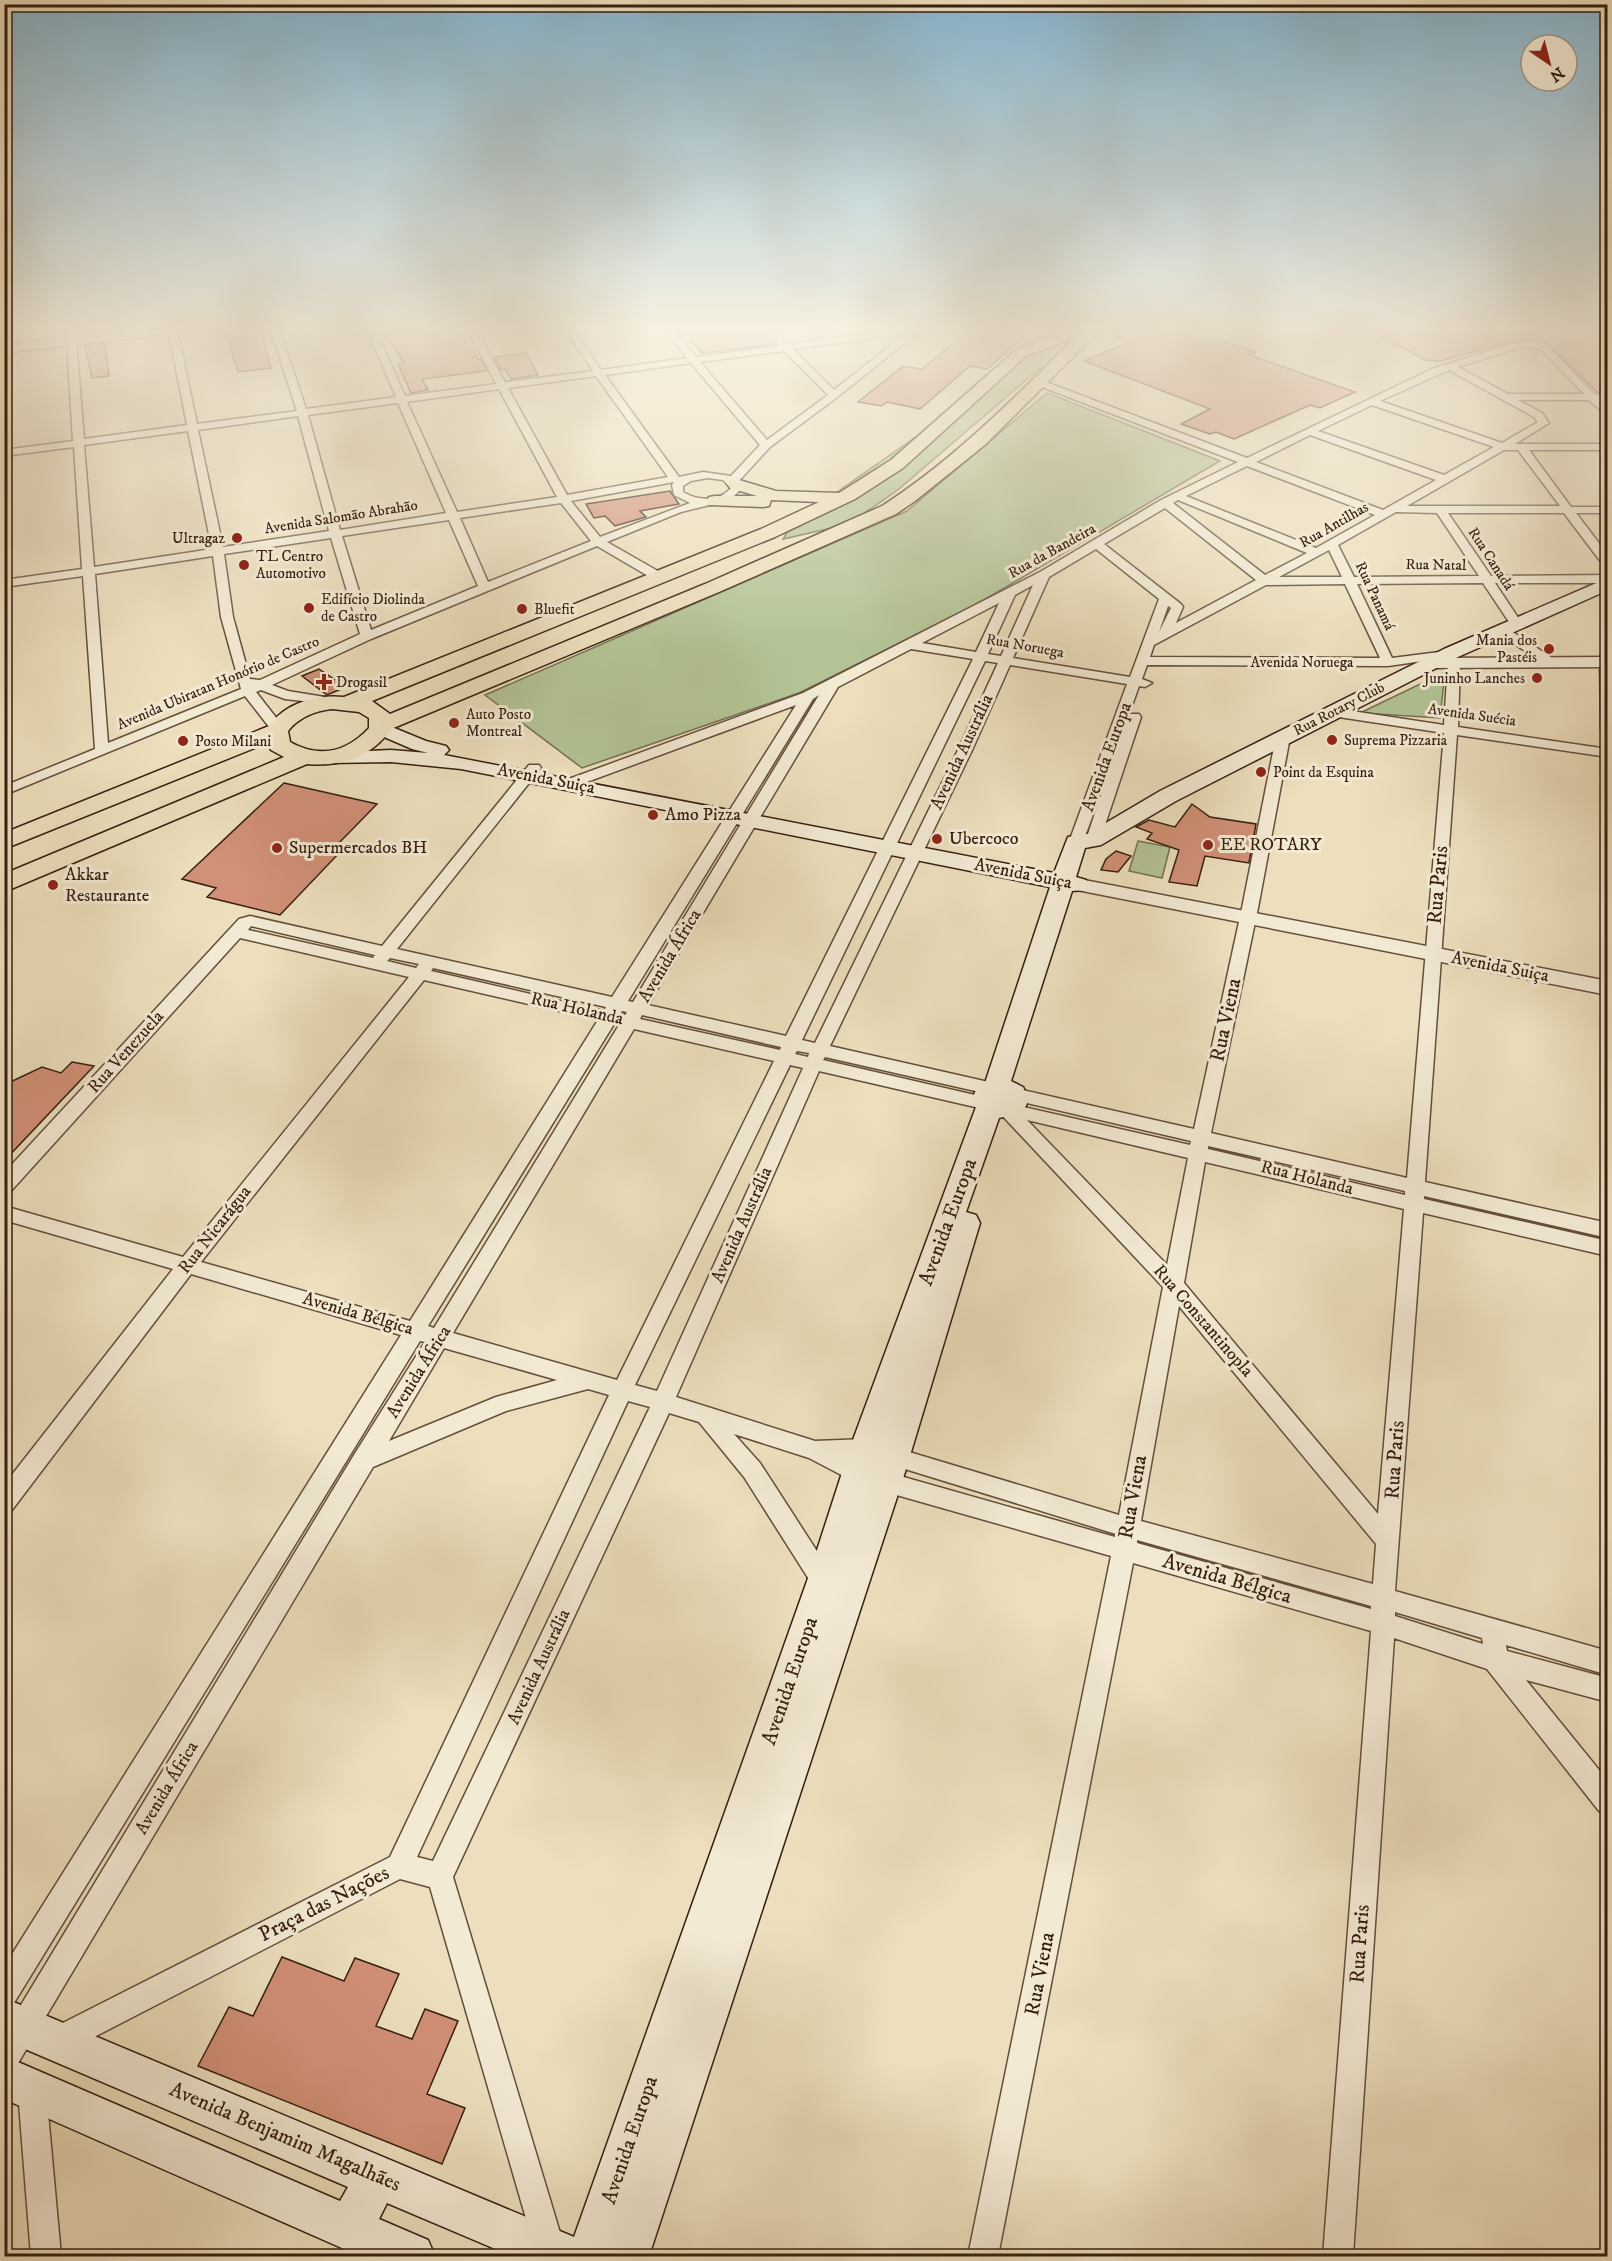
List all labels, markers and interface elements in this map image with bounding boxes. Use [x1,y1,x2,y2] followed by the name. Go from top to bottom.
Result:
[1519,33,1579,93] north arrow
[1546,63,1568,86] text: N
[263,495,419,539] street label: Avenida Salomão Abrahão
[1296,498,1372,552] street label: Rua Antilhas
[1005,519,1100,583] street label: Rua da Bandeira
[1464,524,1519,595] street label: Rua Canadá
[172,529,225,548] place label: Ultragaz
[230,531,244,545] marker: Ultragaz
[256,547,326,583] place label: TL Centro Automotivo
[1405,555,1467,575] street label: Rua Natal
[237,558,251,572] marker: TL Centro Automotivo
[1351,559,1399,634] street label: Rua Panamá
[321,590,425,626] place label: Edifício Diolinda de Castro
[534,600,575,619] place label: Bluefit
[302,601,316,615] marker: Edifício Diolinda de Castro
[515,602,529,616] marker: Bluefit
[985,630,1066,662] street label: Rua Noruega
[1476,631,1537,667] place label: Mania dos Pastéis
[114,632,322,734] street label: Avenida Ubiratan Honório de Castro
[1542,642,1556,656] marker: Mania dos Pastéis
[1251,653,1354,672] street label: Avenida Noruega
[1422,669,1525,688] place label: Juninho Lanches
[1530,671,1544,685] marker: Juninho Lanches
[336,673,388,692] place label: Drogasil
[317,675,331,689] marker: Drogasil
[1290,678,1388,740] street label: Rua Rotary Club
[926,690,999,813] street label: Avenida Austrália
[1077,699,1137,815] street label: Avenida Europa
[1427,699,1518,731] street label: Avenida Suécia
[466,705,531,741] place label: Auto Posto Montreal
[447,716,461,730] marker: Auto Posto Montreal
[1344,731,1448,750] place label: Suprema Pizzaria
[195,732,271,751] place label: Posto Milani
[1325,733,1339,747] marker: Suprema Pizzaria
[176,734,190,748] marker: Posto Milani
[495,759,597,799] street label: Avenida Suiça
[1273,763,1374,782] place label: Point da Esquina
[1254,765,1268,779] marker: Point da Esquina
[665,804,741,826] place label: Amo Pizza
[646,808,660,822] marker: Amo Pizza
[949,828,1019,850] place label: Ubercoco
[930,832,944,846] marker: Ubercoco
[1220,834,1322,856] place label: EE ROTARY
[289,837,427,859] place label: Supermercados BH
[1201,838,1215,852] marker: EE ROTARY
[270,841,284,855] marker: Supermercados BH
[1422,845,1454,925] street label: Rua Paris
[972,854,1074,894] street label: Avenida Suiça
[65,864,149,907] place label: Akkar Restaurante
[46,878,60,892] marker: Akkar Restaurante
[633,905,707,1007] street label: Avenida África
[1449,947,1551,987] street label: Avenida Suiça
[1204,976,1248,1064] street label: Rua Viena
[528,988,626,1030] street label: Rua Holanda
[83,1006,169,1098] street label: Rua Venezuela
[913,1155,983,1289] street label: Avenida Europa
[1258,1156,1356,1200] street label: Rua Holanda
[707,1163,778,1287] street label: Avenida Austrália
[174,1181,257,1279] street label: Rua Nicarágua
[1148,1260,1258,1382] street label: Rua Constantinopla
[300,1288,416,1340] street label: Avenida Bélgica
[381,1321,456,1422] street label: Avenida África
[1379,1420,1411,1500] street label: Rua Paris
[1113,1453,1153,1541] street label: Rua Viena
[1159,1548,1295,1610] street label: Avenida Bélgica
[503,1605,576,1728] street label: Avenida Austrália
[756,1614,824,1748] street label: Avenida Europa
[130,1737,204,1839] street label: Avenida África
[254,1860,394,1948] street label: Praça das Nações
[1344,1904,1376,1984] street label: Rua Paris
[1019,1930,1061,2018] street label: Rua Viena
[596,2073,664,2207] street label: Avenida Europa
[165,2076,405,2198] street label: Avenida Benjamim Magalhães

